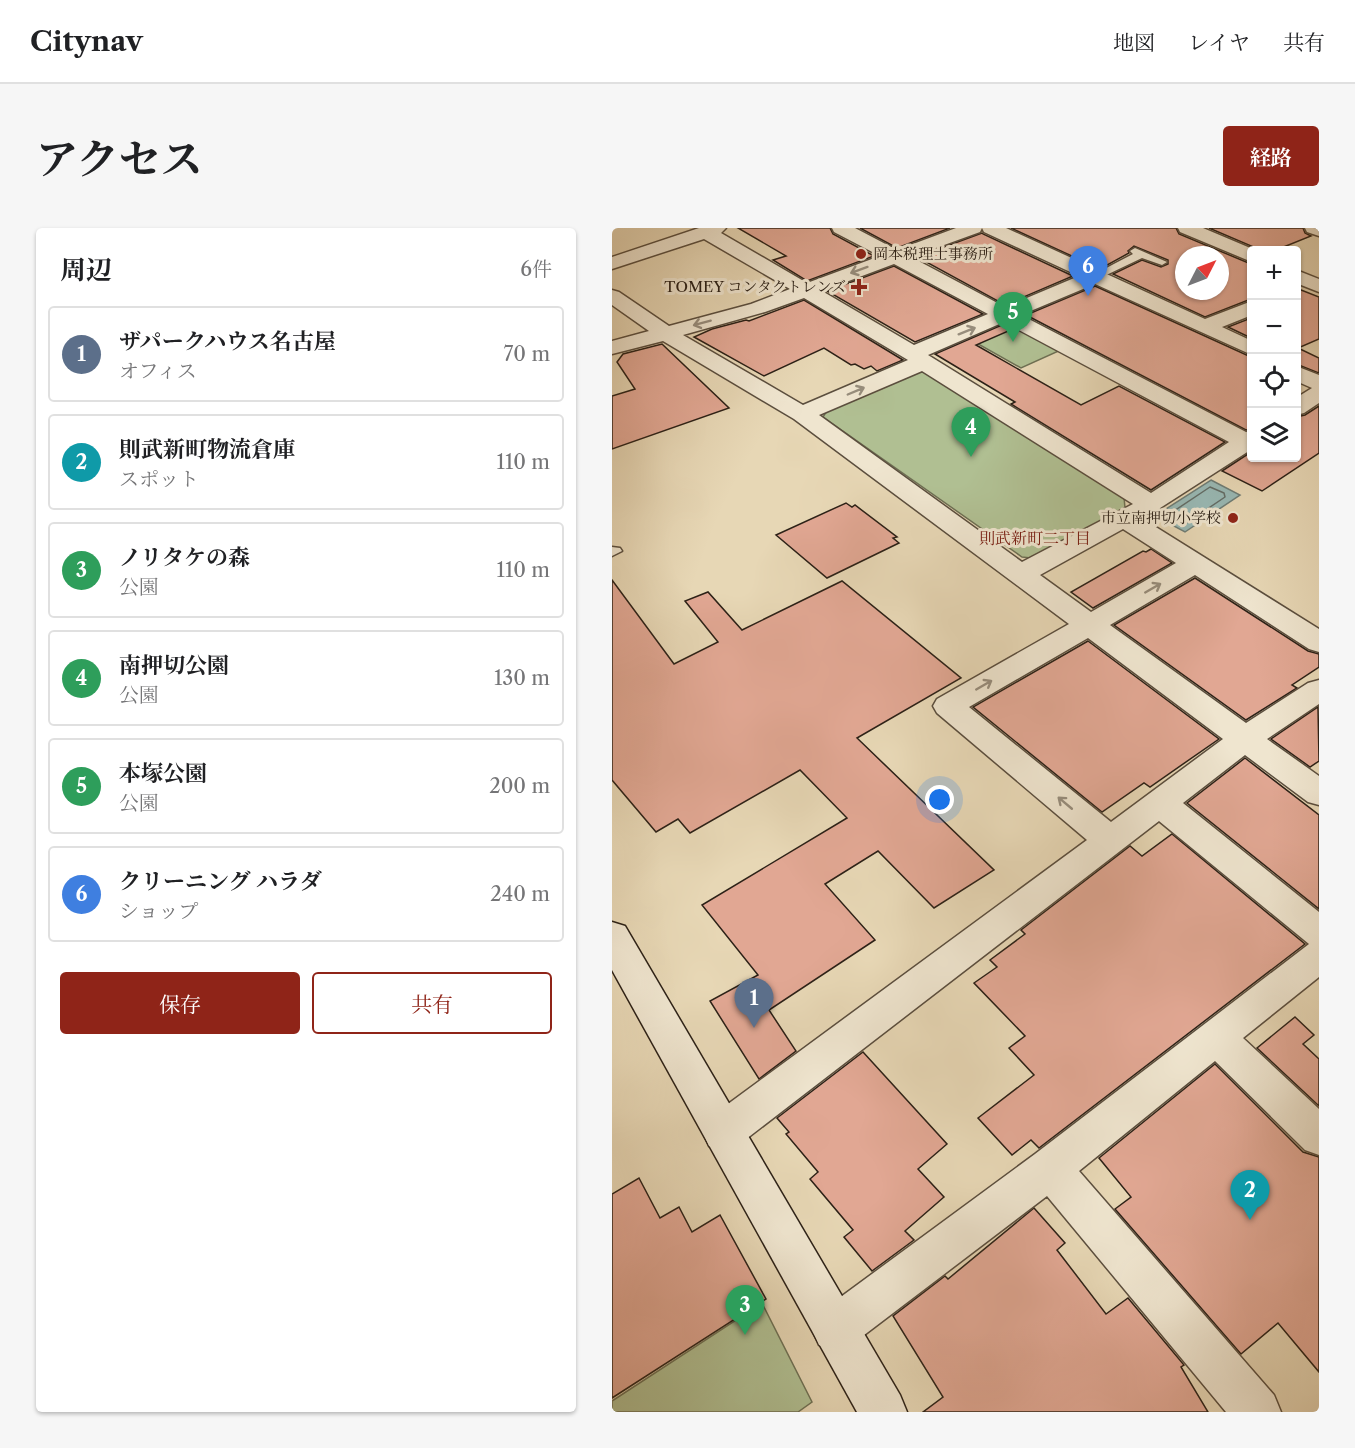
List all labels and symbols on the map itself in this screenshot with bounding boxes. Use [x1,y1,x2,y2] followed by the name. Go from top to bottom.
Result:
[873,244,993,263] place label: 岡本税理士事務所
[1175,246,1229,300] north arrow
[854,247,868,261] marker: 岡本税理士事務所
[1068,247,1108,296] pin: 6
[851,266,869,277] one-way arrow
[664,277,846,296] place label: TOMEY コンタクトレンズ
[850,278,868,296] marker: TOMEY コンタクトレンズ
[994,292,1032,342] pin: 5
[693,318,712,329] one-way arrow
[958,325,976,336] one-way arrow
[846,385,865,396] one-way arrow
[952,408,990,457] pin: 4
[1101,508,1221,527] place label: 市立南押切小学校
[1226,511,1240,525] marker: 市立南押切小学校
[979,528,1091,548] district label: 則武新町二丁目
[1144,582,1162,593] one-way arrow
[975,679,992,691] one-way arrow
[925,785,954,814] your location
[1058,796,1073,810] one-way arrow
[734,978,774,1028] pin: 1
[1230,1170,1270,1220] pin: 2
[726,1286,764,1335] pin: 3

